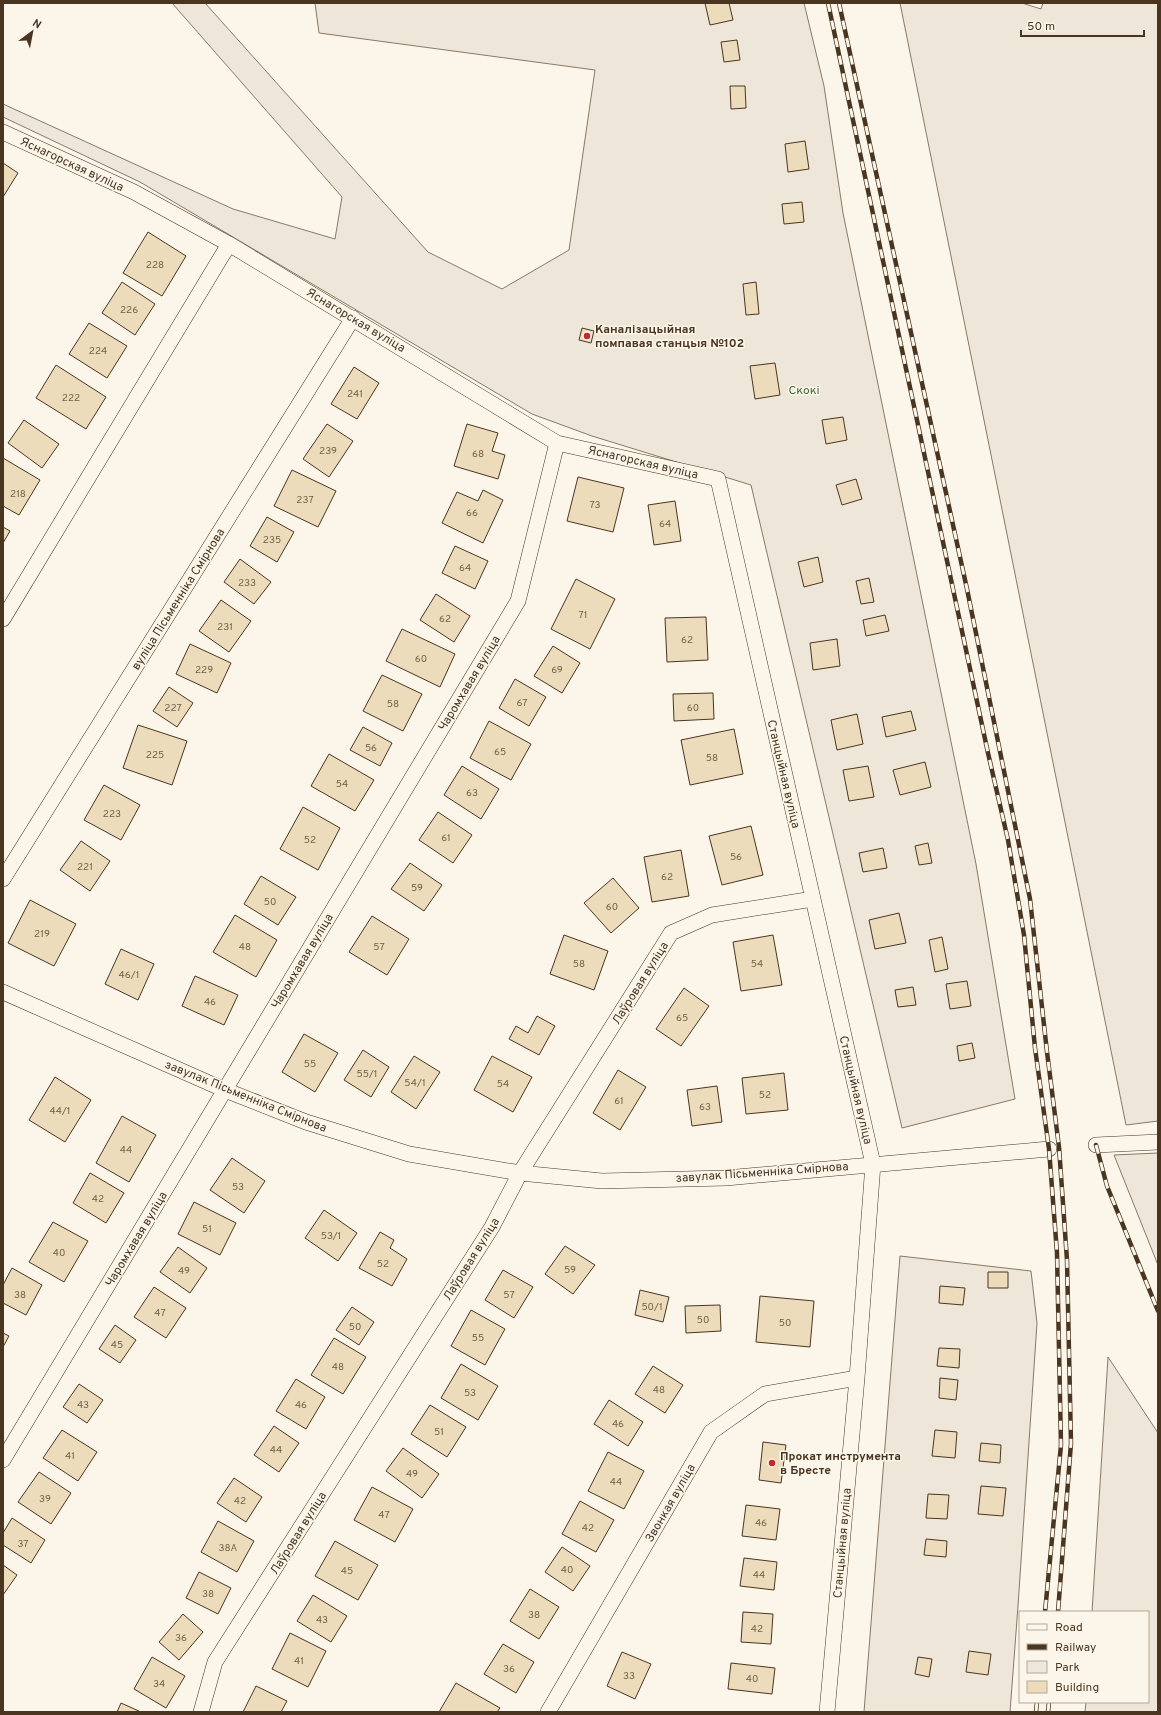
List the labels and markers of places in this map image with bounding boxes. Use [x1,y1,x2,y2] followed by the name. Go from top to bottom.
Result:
[595,322,744,352] place label: Каналізацыйная помпавая станцыя №102
[582,331,592,341] marker: Каналізацыйная помпавая станцыя №102
[780,1449,901,1479] place label: Прокат инструмента в Бресте
[767,1458,777,1468] marker: Прокат инструмента в Бресте

